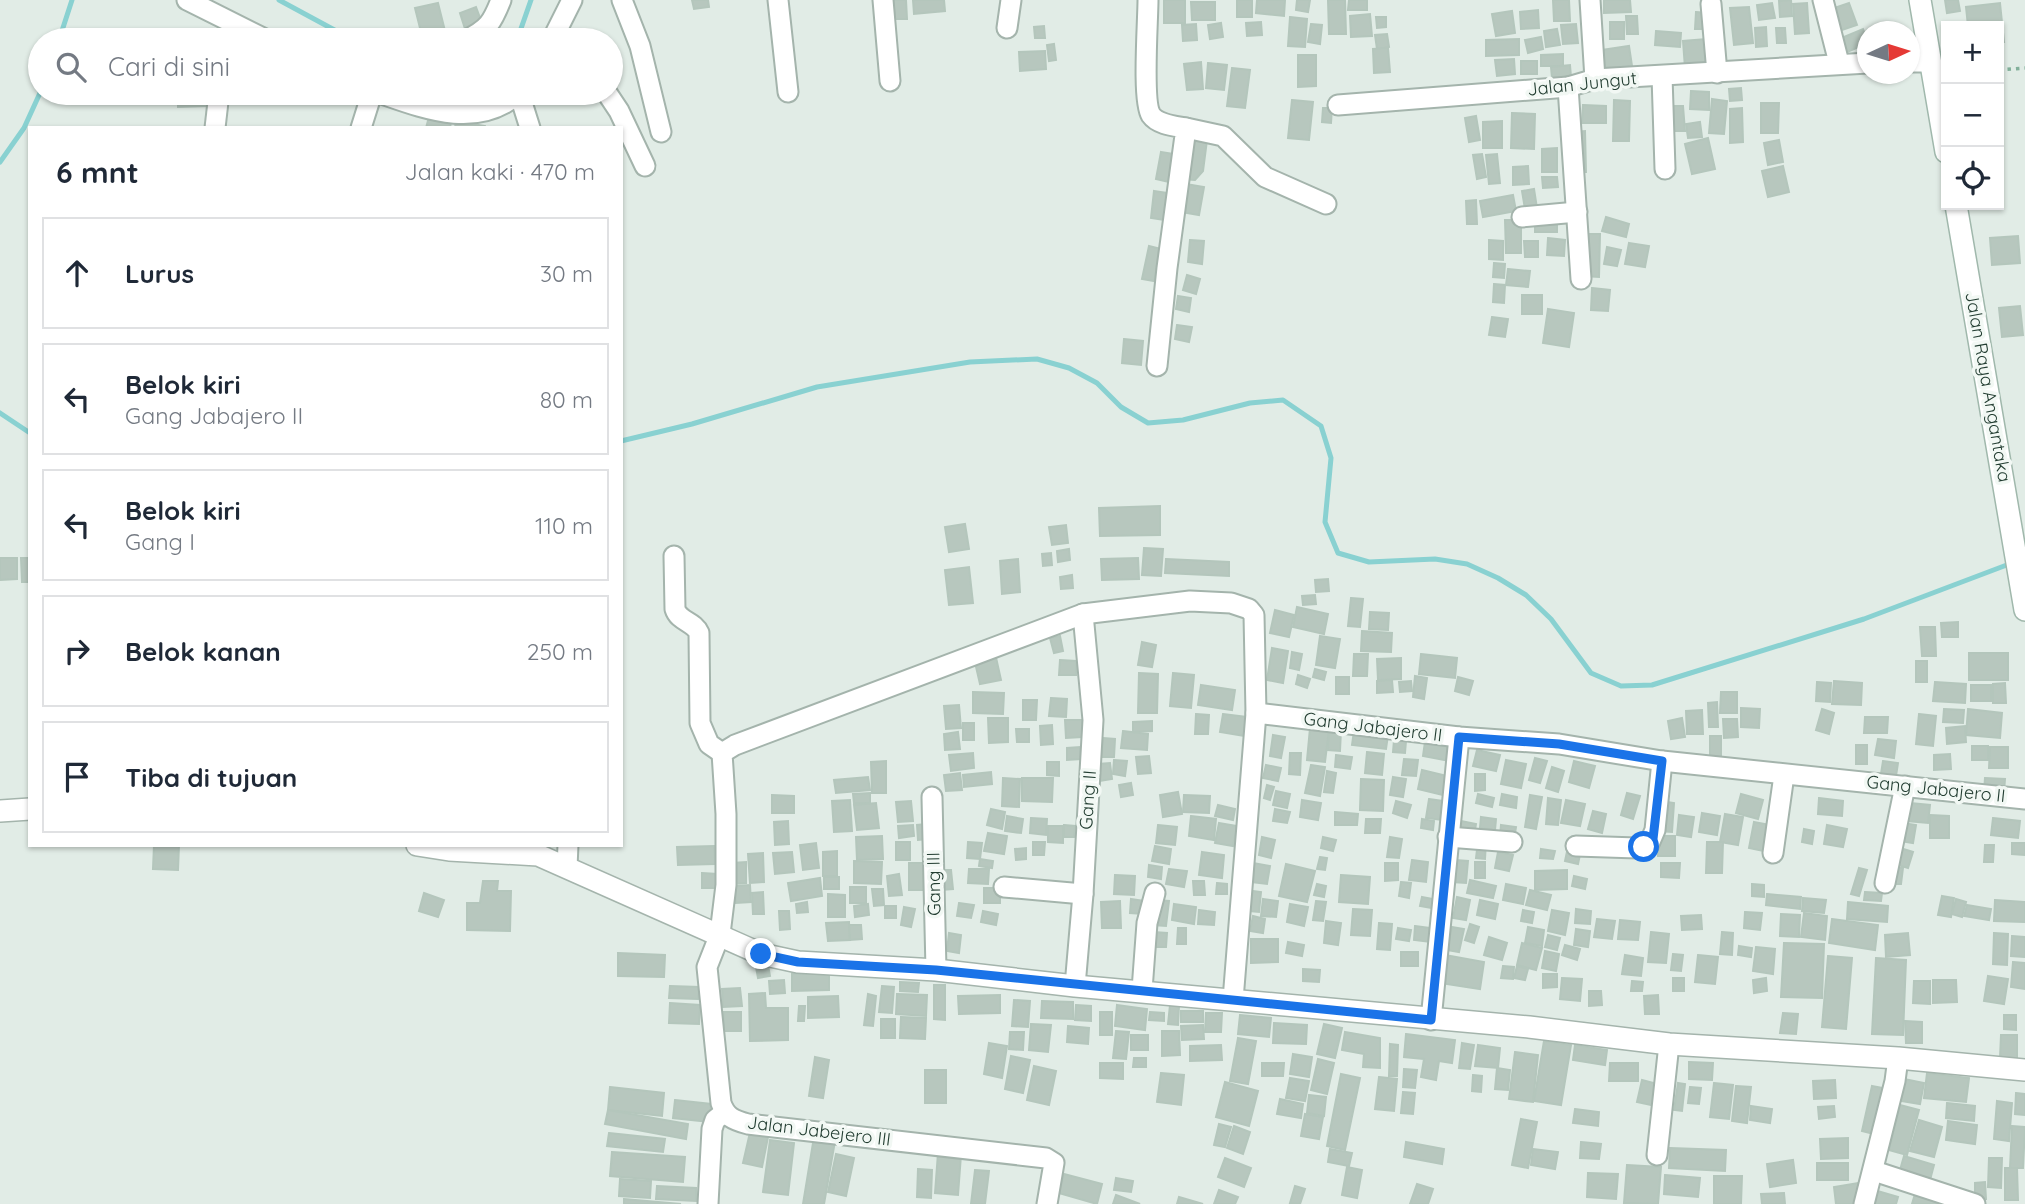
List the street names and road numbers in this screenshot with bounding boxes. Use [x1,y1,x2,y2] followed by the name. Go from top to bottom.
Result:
[1526,66,1638,101] street label: Jalan Jungut
[1960,290,2017,484] street label: Jalan Raya Angantaka
[1302,707,1444,746] street label: Gang Jabajero II
[1074,770,1101,830] street label: Gang II
[1865,770,2007,807] street label: Gang Jabajero II
[921,852,946,916] street label: Gang III
[746,1110,892,1151] street label: Jalan Jabejero III

